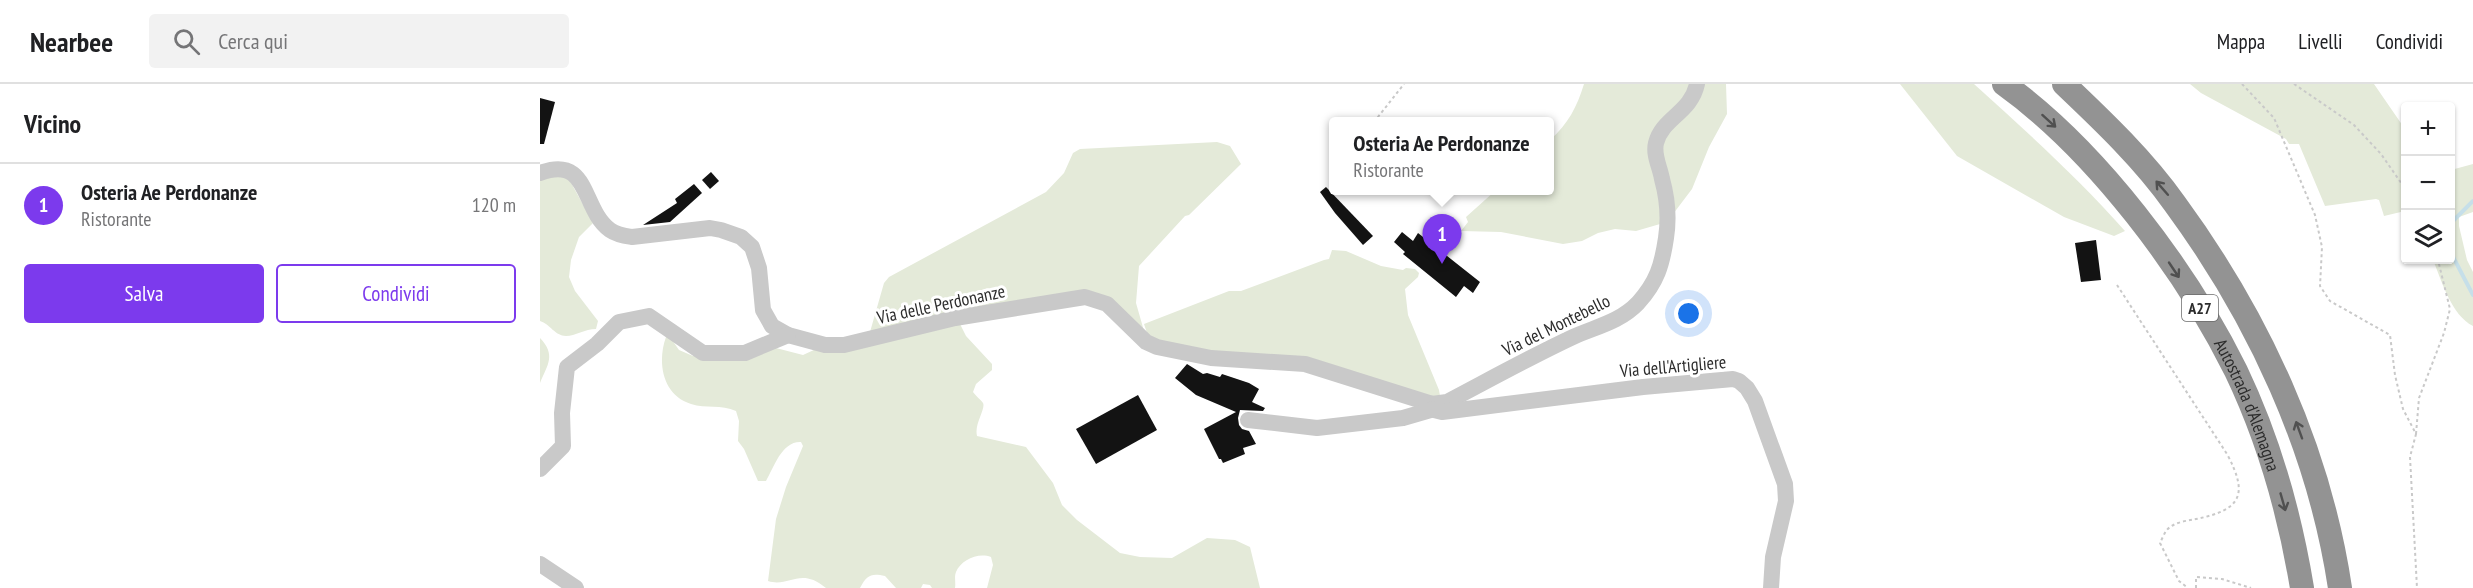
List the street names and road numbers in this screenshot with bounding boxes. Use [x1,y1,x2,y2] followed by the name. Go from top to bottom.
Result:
[874,279,1007,329] street label: Via delle Perdonanze
[1497,289,1614,361] street label: Via del Montebello
[2182,295,2218,321] road number: A27
[2210,334,2285,474] street label: Autostrada d'Alemagna
[1618,350,1727,382] street label: Via dell'Artigliere

